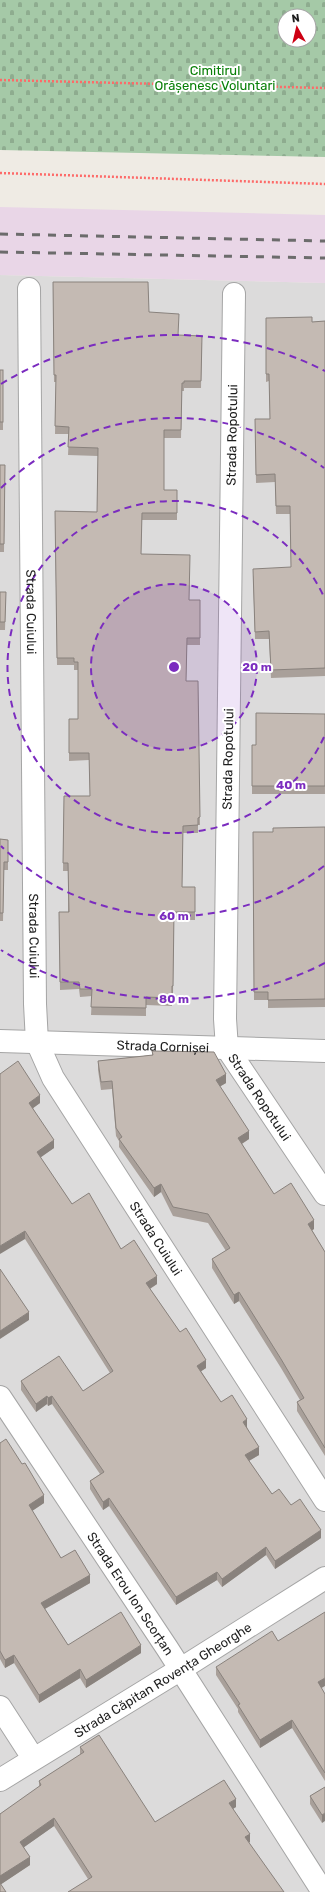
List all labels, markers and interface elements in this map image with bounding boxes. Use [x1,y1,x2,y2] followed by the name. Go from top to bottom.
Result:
[277,8,317,48] north arrow
[291,12,301,26] text: N
[155,63,275,93] park label: Cimitirul Orășenesc Voluntari
[224,384,240,486] street label: Strada Ropotului
[24,569,40,655] street label: Strada Cuiului
[167,660,181,674] centre of rings
[242,660,272,674] text: 20 m
[220,708,236,810] street label: Strada Ropotului
[276,778,306,792] text: 40 m
[27,893,42,979] street label: Strada Cuiului
[159,909,189,923] text: 60 m
[159,992,189,1006] text: 80 m
[116,1037,209,1055] street label: Strada Cornișei
[225,1051,294,1143] street label: Strada Ropotului
[127,1198,186,1278] street label: Strada Cuiului
[84,1529,177,1658] street label: Strada Erou Ion Scorțan
[71,1619,254,1740] street label: Strada Căpitan Rovența Gheorghe

